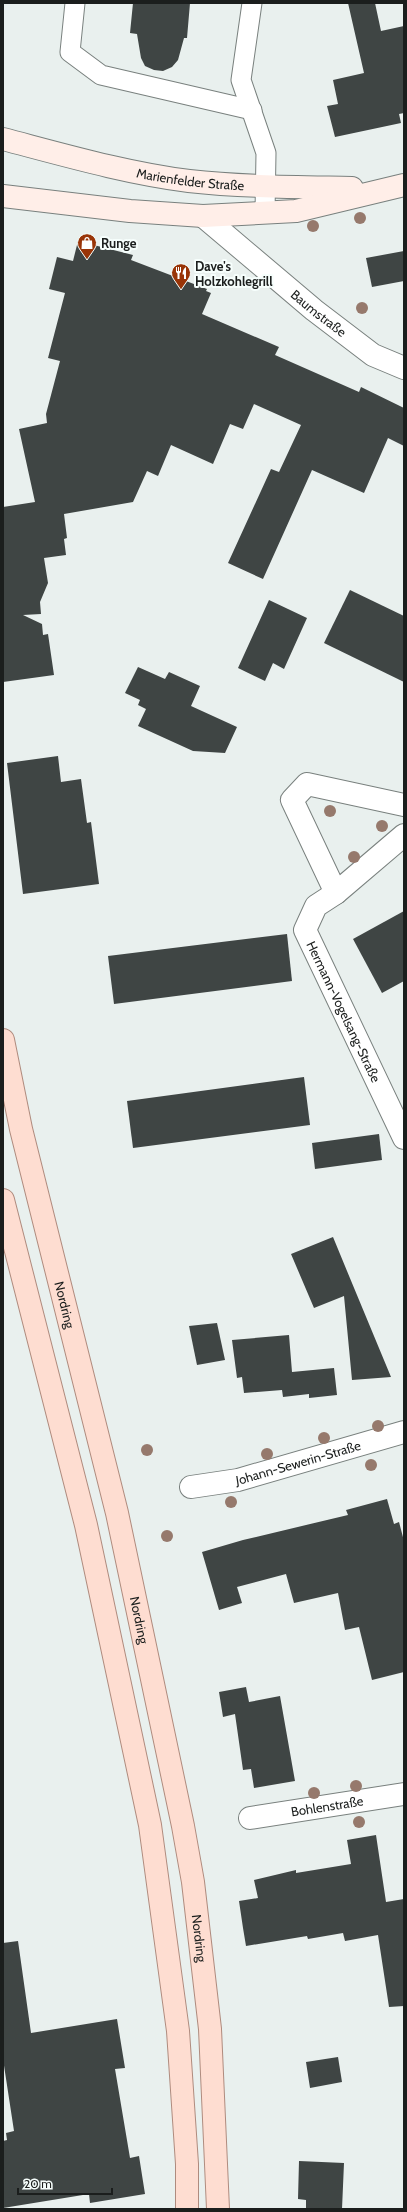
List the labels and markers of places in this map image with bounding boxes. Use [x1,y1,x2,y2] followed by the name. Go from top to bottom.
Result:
[76,232,98,260] shop icon: Runge
[101,235,137,251] place label: Runge
[195,258,273,289] place label: Dave's Holzkohlegrill
[170,262,192,290] restaurant icon: Dave's Holzkohlegrill

